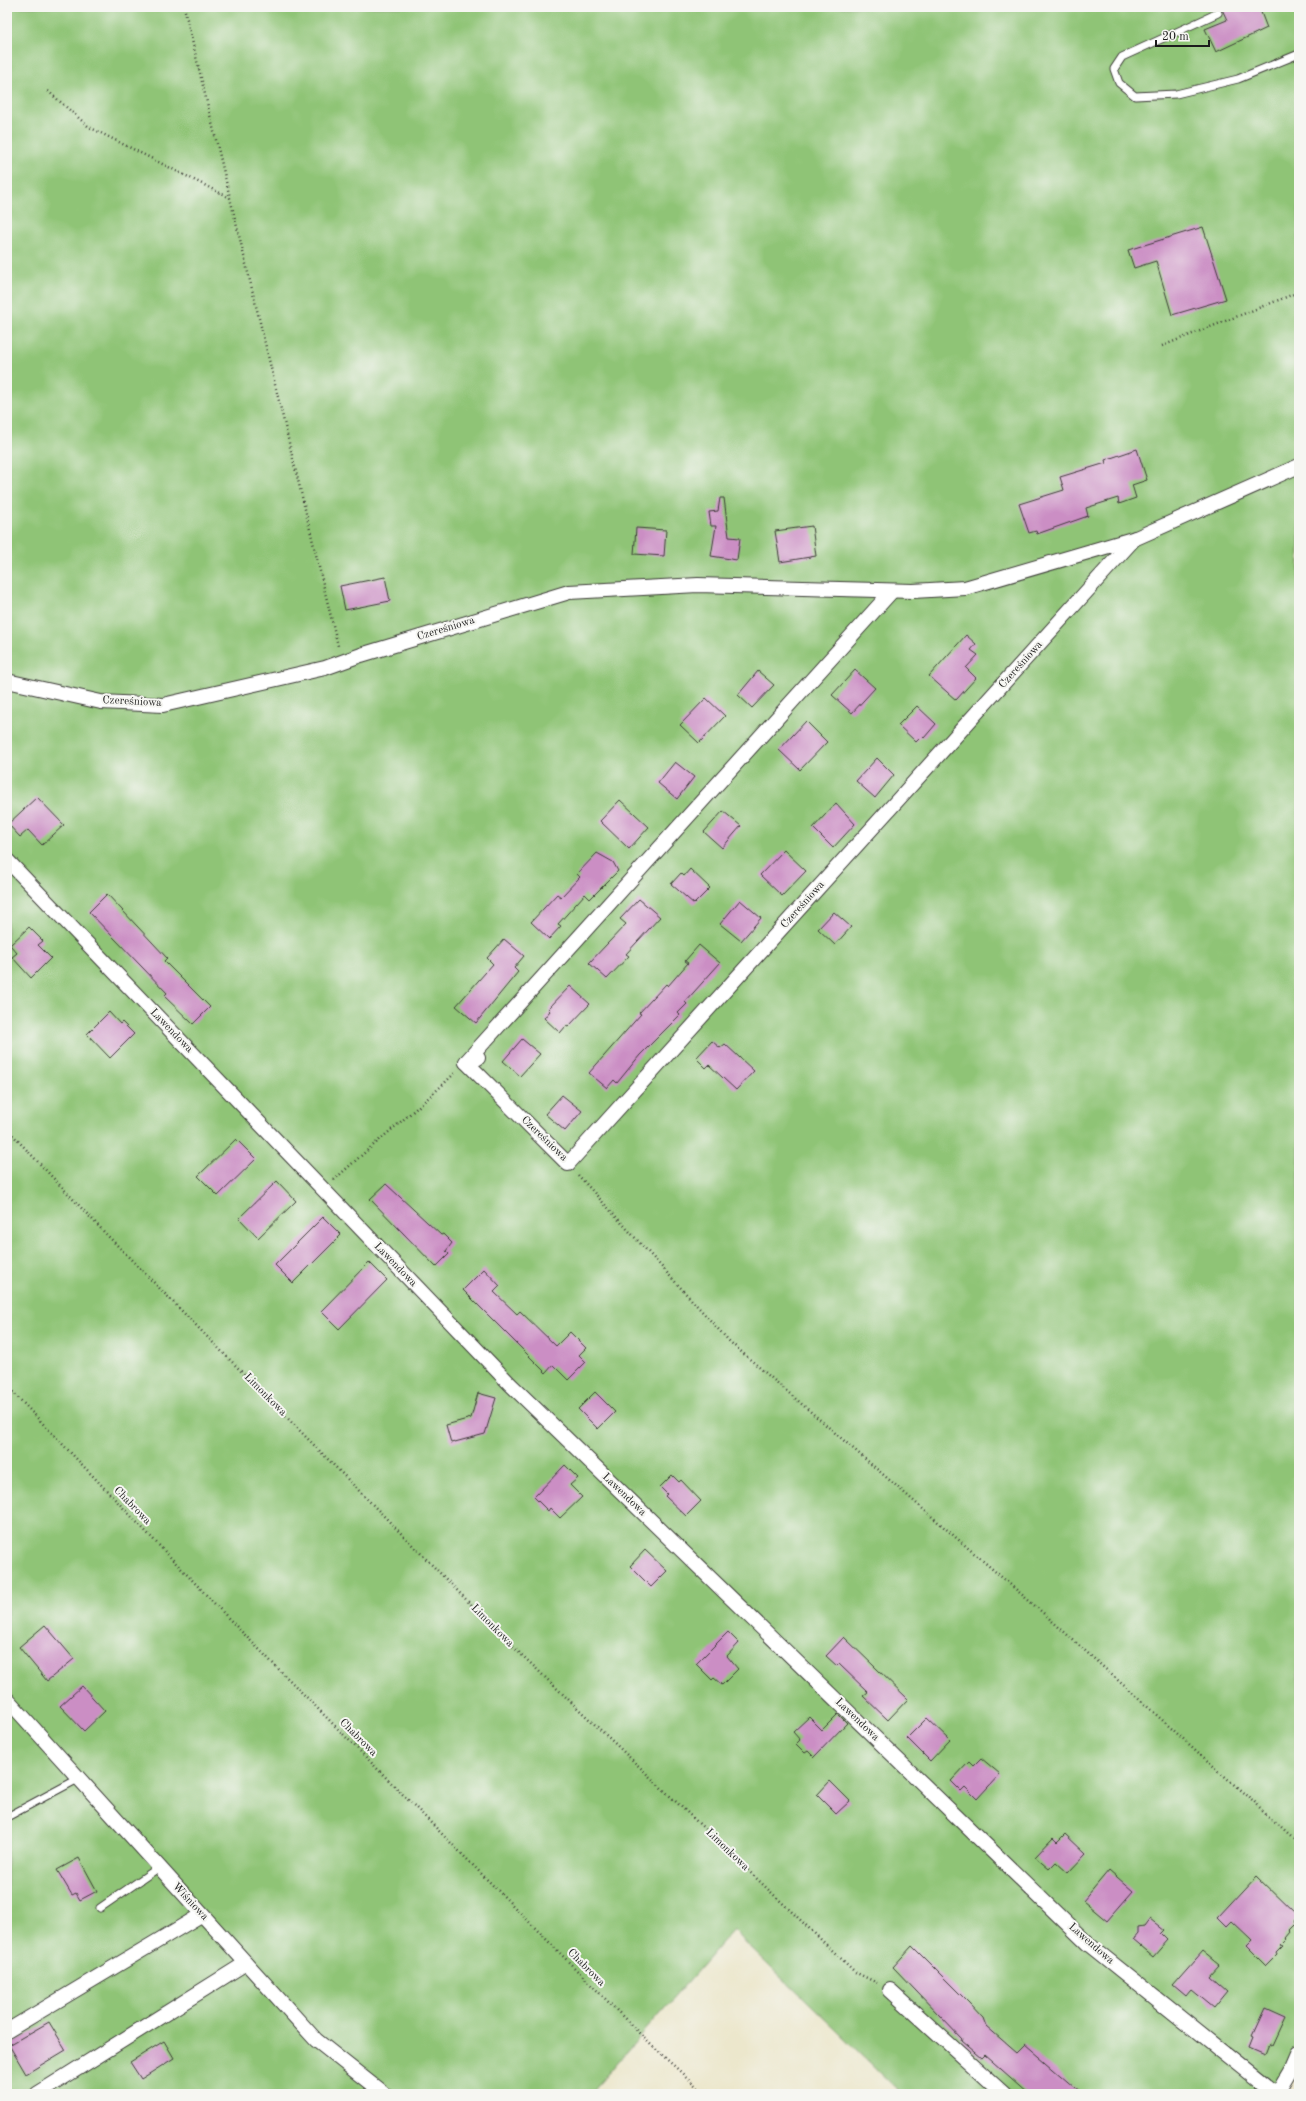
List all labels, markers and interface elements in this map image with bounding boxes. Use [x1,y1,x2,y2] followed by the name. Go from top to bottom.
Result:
[1156,22,1209,48] scale bar
[1162,31,1189,43] text: 20 m
[416,615,477,643] street label: Czereśniowa
[997,639,1045,691] street label: Czereśniowa
[102,695,163,709] street label: Czereśniowa
[779,879,827,931] street label: Czereśniowa
[148,1007,195,1055] street label: Lawendowa
[519,1114,570,1164] street label: Czereśniowa
[372,1241,419,1289] street label: Lawendowa
[242,1372,289,1419] street label: Limonkowa
[600,1472,648,1519] street label: Lawendowa
[111,1485,153,1527] street label: Chabrowa
[469,1603,516,1650] street label: Limonkowa
[833,1697,881,1744] street label: Lawendowa
[337,1717,379,1759] street label: Chabrowa
[703,1827,751,1873] street label: Limonkowa
[170,1881,210,1923] street label: Wiśniowa
[1066,1921,1116,1967] street label: Lawendowa
[565,1947,607,1989] street label: Chabrowa

